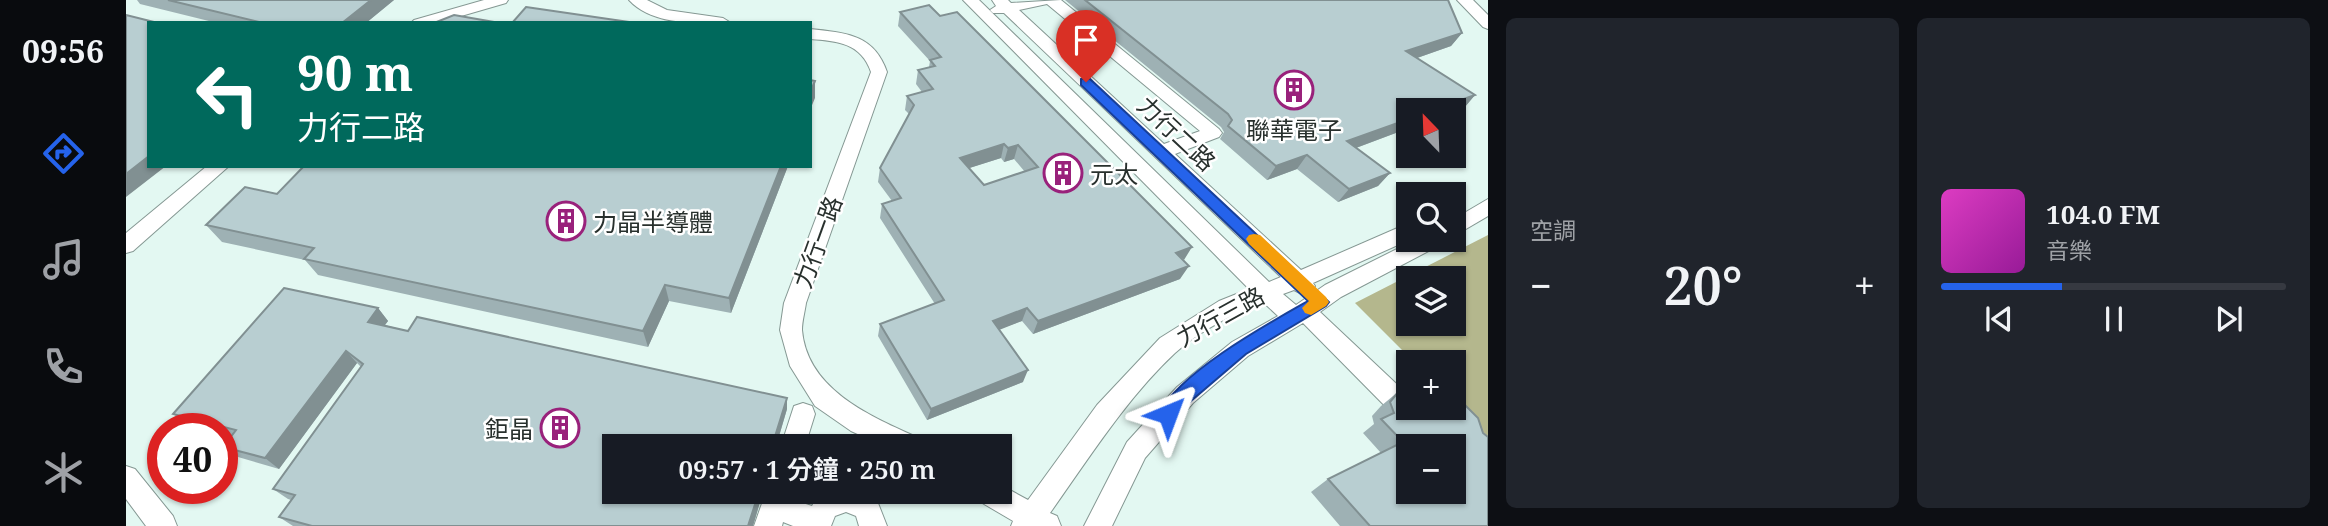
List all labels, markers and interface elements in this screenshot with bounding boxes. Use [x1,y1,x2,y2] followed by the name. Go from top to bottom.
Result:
[1056,10,1116,82] pin
[1067,21,1105,59] icon: arrive
[22,29,104,72] text: 09:56
[297,39,413,105] text: 90 m
[182,49,273,140] icon: left
[1273,69,1315,111] building icon: 聯華電子
[1131,88,1223,178] street label: 力行二路
[1396,98,1466,168] north arrow
[1396,98,1466,504] map controls
[297,105,425,148] text: 力行二路
[1246,113,1342,146] place label: 聯華電子
[39,129,88,178] icon: directions
[1042,152,1084,194] building icon: 元太
[1090,157,1138,190] place label: 元太
[1396,182,1466,252] button: search
[785,191,849,293] street label: 力行一路
[2046,196,2160,232] text: 104.0 FM
[545,200,587,242] building icon: 力晶半導體
[593,205,713,238] place label: 力晶半導體
[1530,214,1576,246] text: 空調
[2046,234,2092,266] text: 音樂
[39,235,88,284] icon: music
[1663,249,1743,320] text: 20°
[1530,259,1552,311] text: −
[1854,259,1875,311] text: +
[1396,266,1466,336] button: layers
[1170,278,1270,354] street label: 力行三路
[1980,300,2018,338] icon: previous
[2095,300,2133,338] icon: pause
[2210,300,2248,338] icon: next
[39,342,88,391] icon: phone
[1396,350,1466,420] button: +
[1131,377,1205,451] position arrow
[539,407,581,449] building icon: 鉅晶
[485,412,533,445] place label: 鉅晶
[147,413,238,504] speed limit sign: 40
[1396,434,1466,504] button: −
[39,448,88,497] icon: climate
[678,451,936,487] text: 09:57 · 1 分鐘 · 250 m

